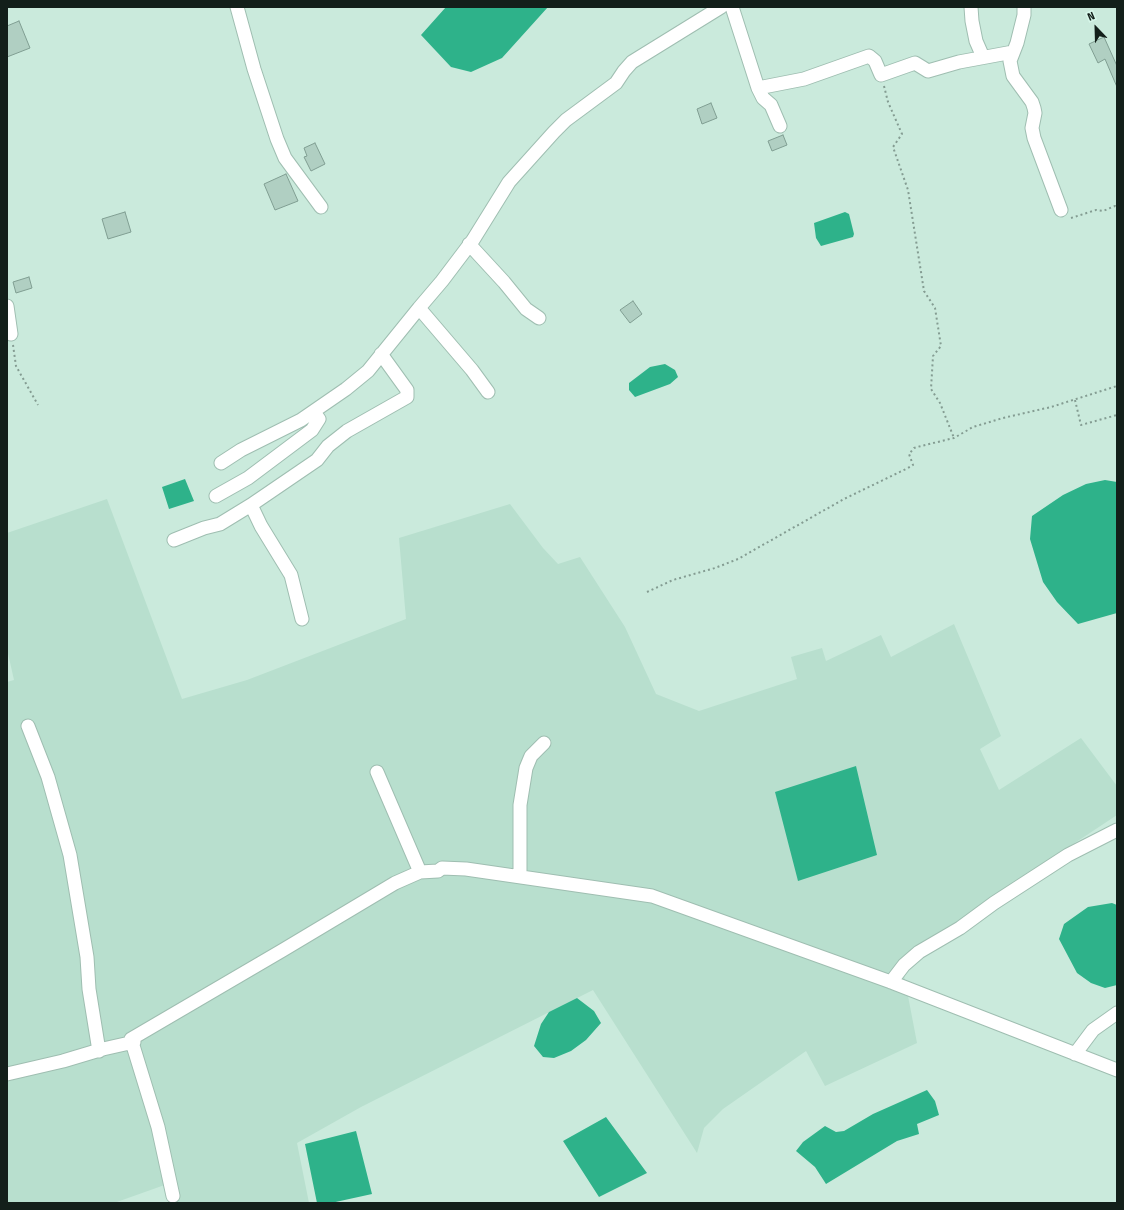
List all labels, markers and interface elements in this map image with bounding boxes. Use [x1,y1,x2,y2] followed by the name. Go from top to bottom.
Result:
[1076,8,1116,48] north arrow
[1086,9,1097,24] text: N

